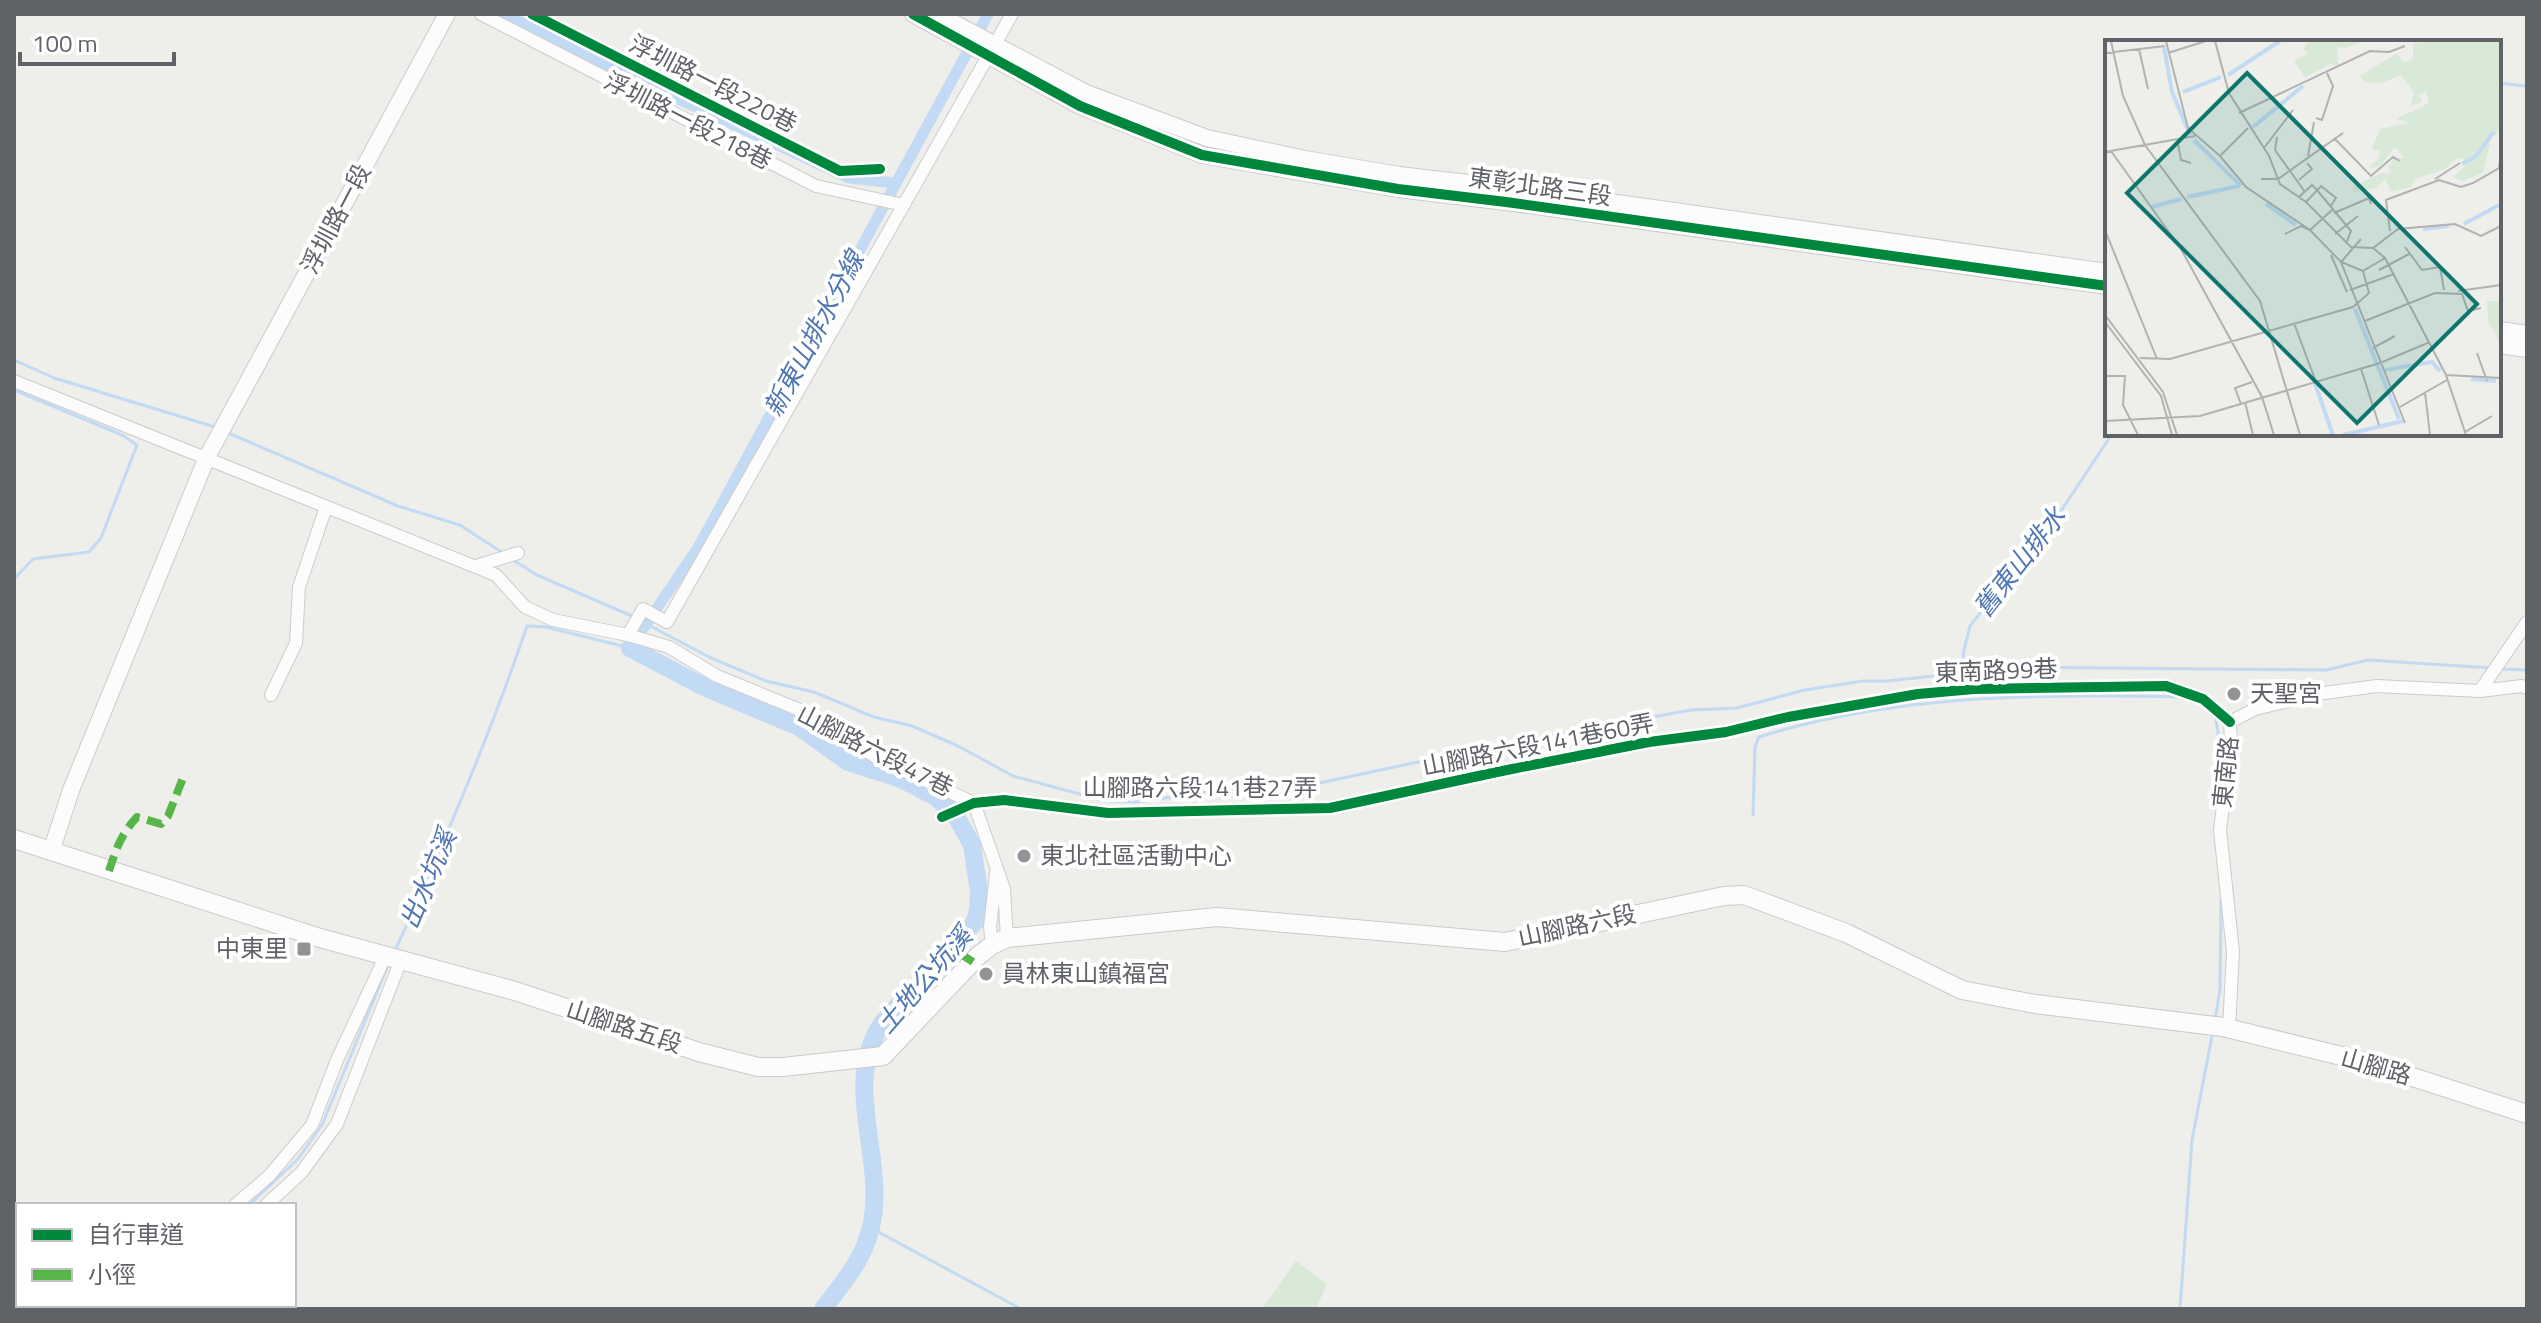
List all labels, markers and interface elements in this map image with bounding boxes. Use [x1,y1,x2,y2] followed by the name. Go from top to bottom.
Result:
[20,16,174,66] scale bar
[32,25,98,61] text: 100 m
[623,25,804,141] street label: 浮圳路一段220巷
[2105,40,2501,436] inset map
[598,62,779,178] street label: 浮圳路一段218巷
[291,157,379,280] street label: 浮圳路一段
[1466,158,1614,214] street label: 東彰北路三段
[754,242,875,423] water label: 新東山排水分線
[1964,498,2076,625] water label: 舊東山排水
[1934,650,2058,690] street label: 東南路99巷
[2250,675,2322,711] place label: 天聖宮
[2225,685,2243,703] marker: 天聖宮
[791,695,960,805] street label: 山腳路六段47巷
[1419,704,1657,784] street label: 山腳路六段141巷60弄
[2203,734,2247,810] street label: 東南路
[1082,769,1318,805] street label: 山腳路六段141巷27弄
[389,820,467,934] water label: 出水坑溪
[1040,837,1232,873] place label: 東北社區活動中心
[1015,847,1033,865] marker: 東北社區活動中心
[1514,895,1639,955] street label: 山腳路六段
[866,915,984,1042] water label: 土地公坑溪
[216,930,288,966] place label: 中東里
[295,940,313,958] marker: 中東里
[1002,955,1170,991] place label: 員林東山鎮福宮
[977,965,995,983] marker: 員林東山鎮福宮
[562,990,687,1062] street label: 山腳路五段
[2337,1039,2416,1093] street label: 山腳路
[16,1203,296,1307] legend
[88,1216,184,1252] text: 自行車道
[88,1256,136,1292] text: 小徑

